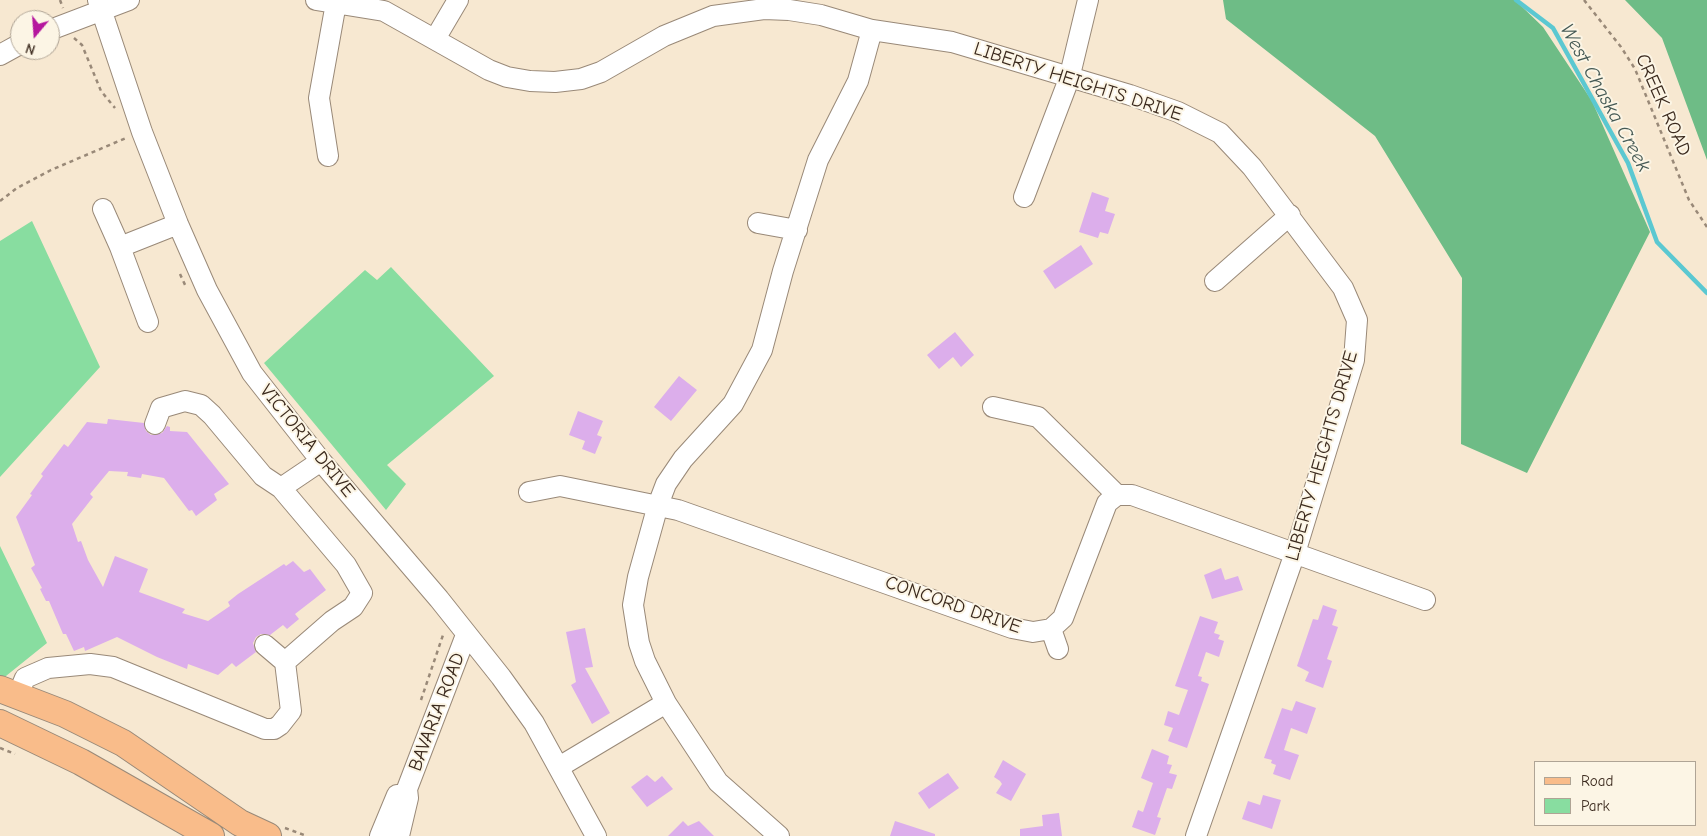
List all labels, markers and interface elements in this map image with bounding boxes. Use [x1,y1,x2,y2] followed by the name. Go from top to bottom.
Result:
[10,10,60,60] north arrow
[1554,20,1656,176] water label: West Chaska Creek
[971,38,1185,126] street label: LIBERTY HEIGHTS DRIVE
[24,39,37,58] text: N
[1630,50,1696,160] street label: CREEK ROAD
[1281,348,1363,564] street label: LIBERTY HEIGHTS DRIVE
[255,380,359,502] street label: VICTORIA DRIVE
[882,571,1024,639] street label: CONCORD DRIVE
[404,650,470,774] street label: BAVARIA ROAD
[1534,761,1697,826] legend
[1581,772,1613,790] text: Road
[1581,797,1610,815] text: Park

